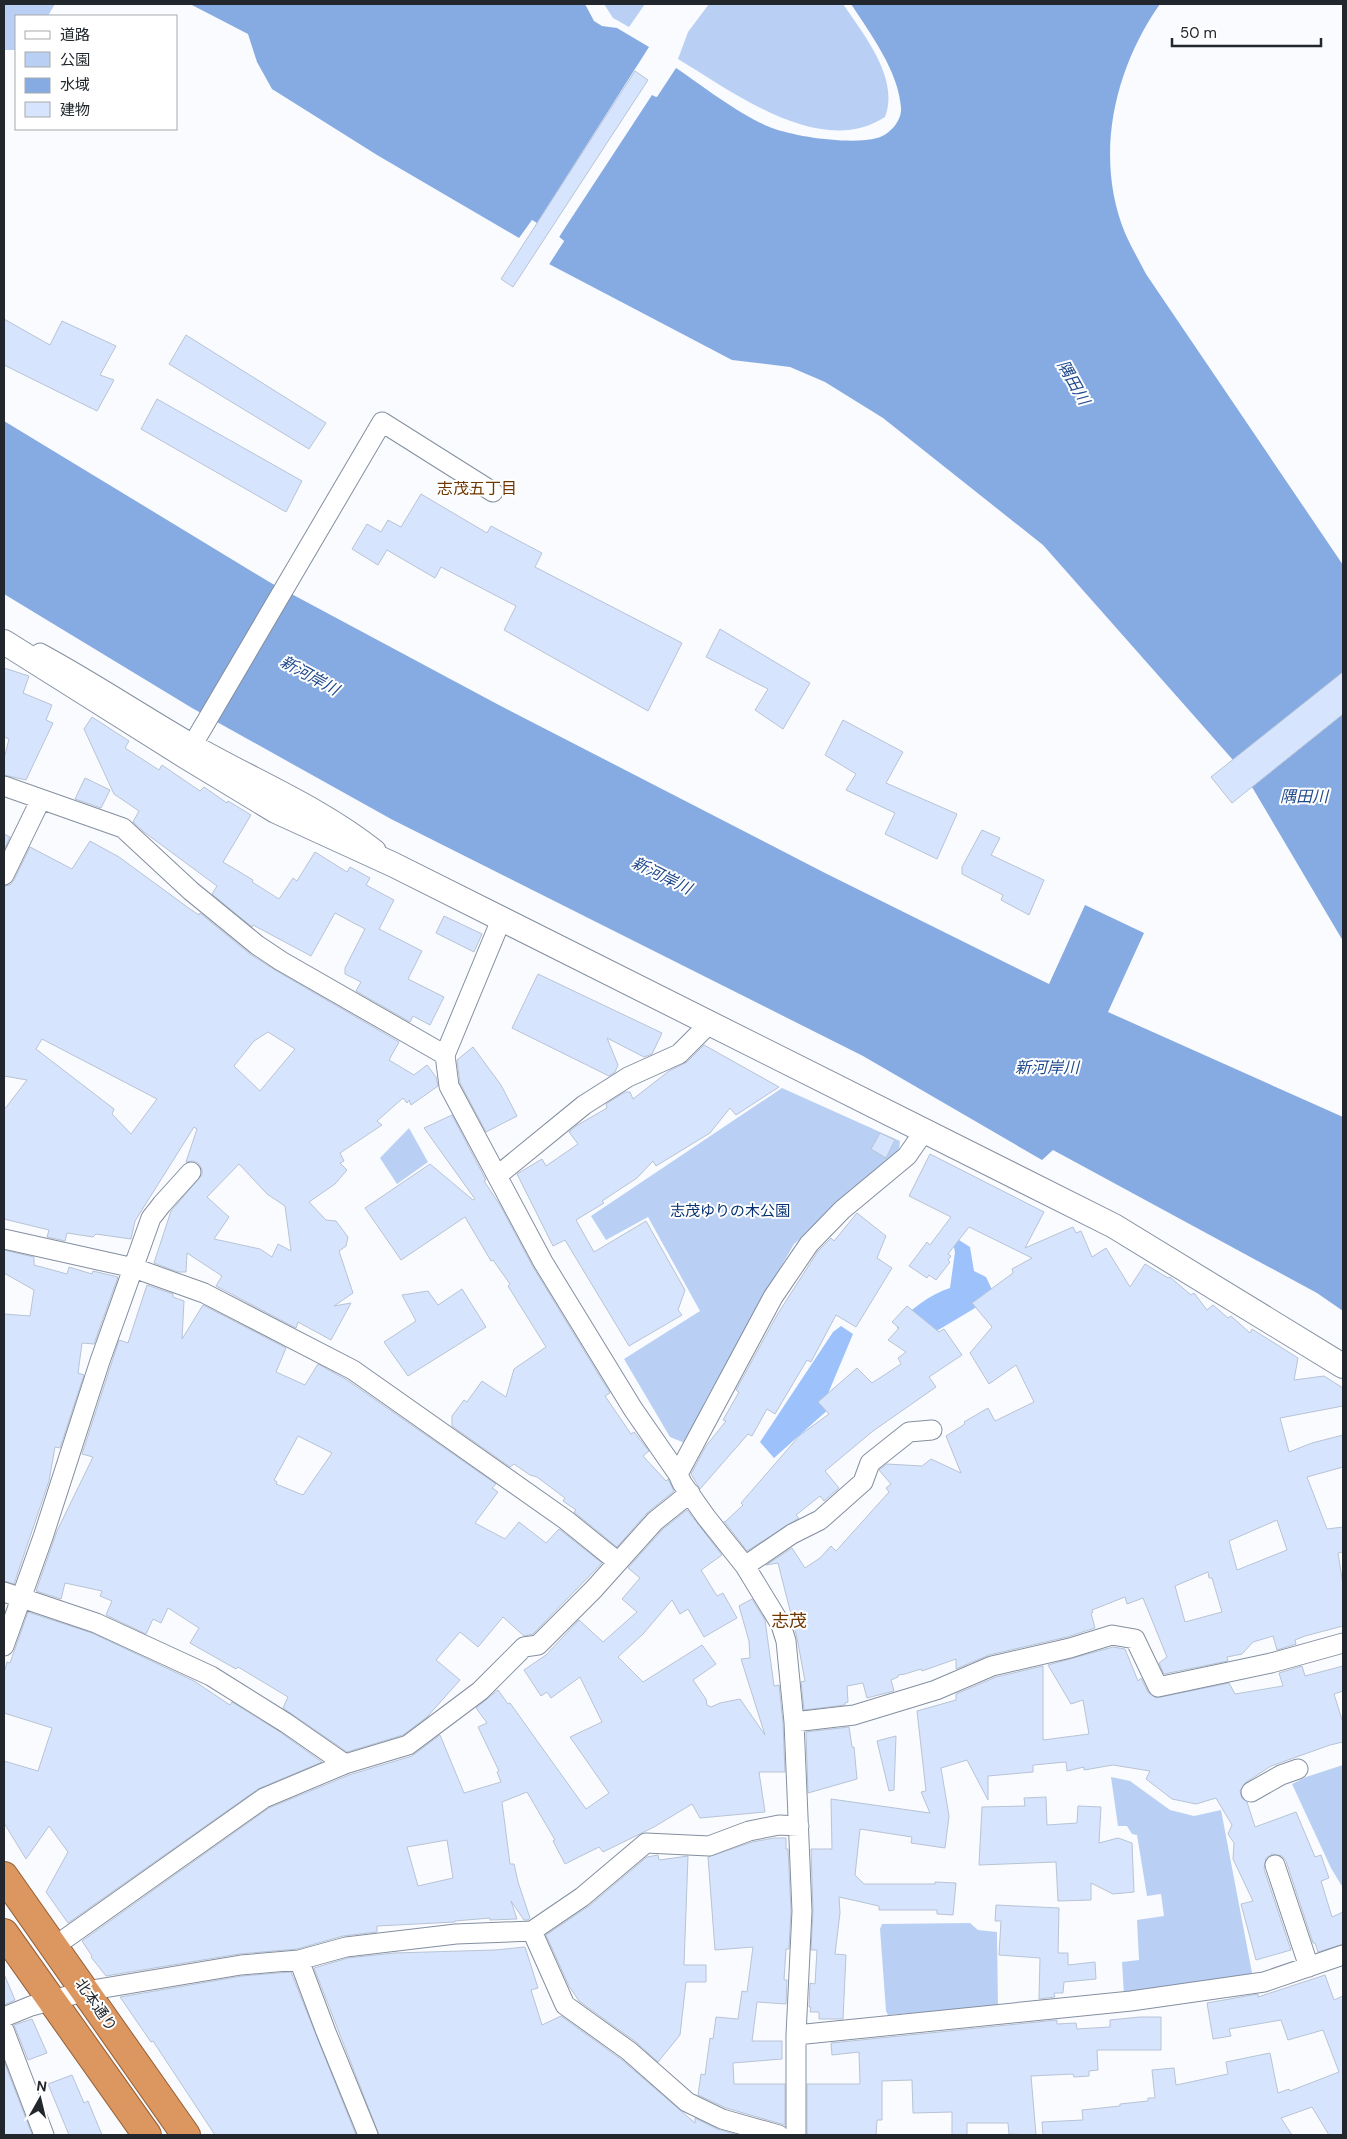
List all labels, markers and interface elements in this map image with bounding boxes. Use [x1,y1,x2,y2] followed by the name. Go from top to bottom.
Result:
[15,15,178,130] legend
[1172,15,1321,47] scale bar
[1180,23,1217,43] text: 50 m
[60,25,90,45] text: 道路
[60,50,90,70] text: 公園
[60,75,90,95] text: 水域
[60,100,90,120] text: 建物
[1053,356,1095,410] water label: 隅田川
[437,478,517,499] district label: 志茂五丁目
[277,651,345,701] water label: 新河岸川
[1280,786,1330,807] water label: 隅田川
[628,852,697,900] water label: 新河岸川
[1015,1057,1081,1078] water label: 新河岸川
[670,1201,790,1221] park label: 志茂ゆりの木公園
[771,1609,807,1633] district label: 志茂
[71,1975,121,2035] street label: 北本通り
[15,2074,65,2124] north arrow
[35,2077,48,2096] text: N

